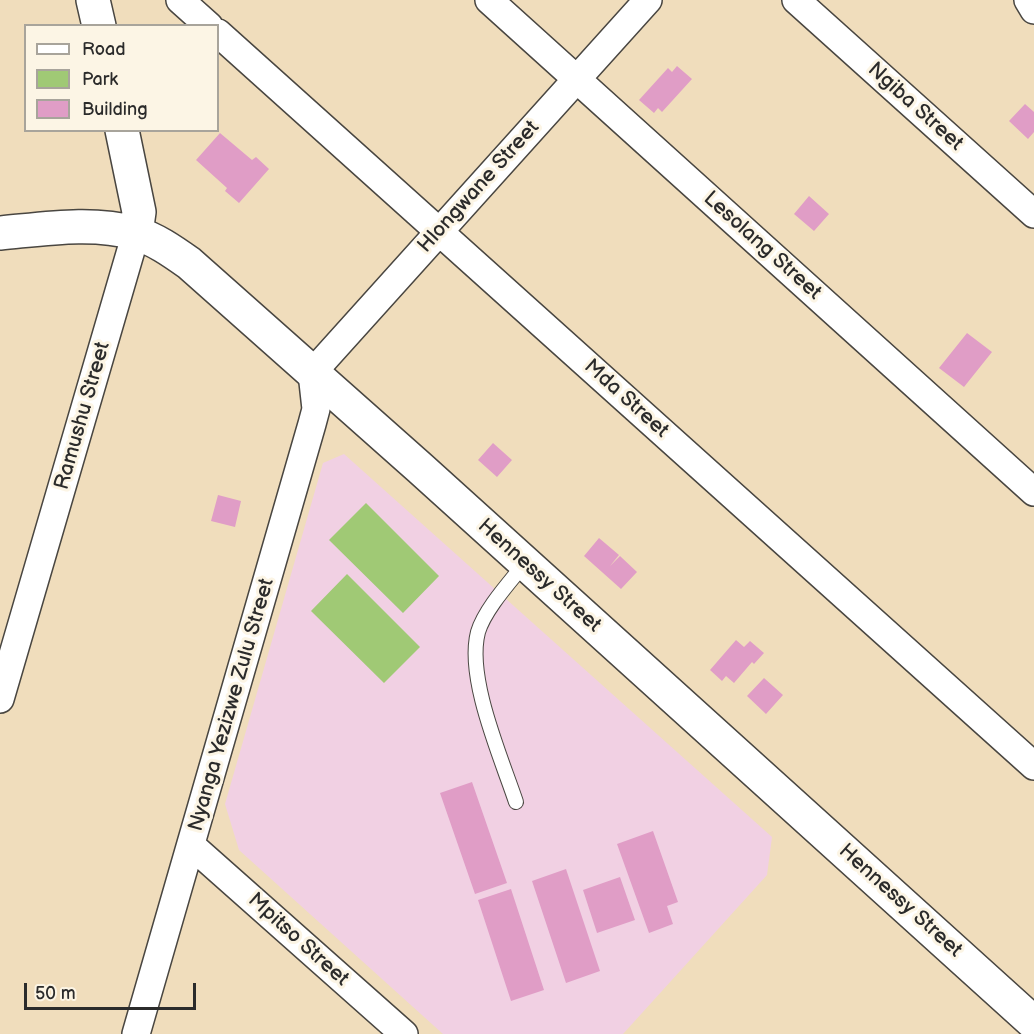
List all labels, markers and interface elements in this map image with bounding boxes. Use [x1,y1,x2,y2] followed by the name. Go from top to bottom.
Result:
[24,24,219,132] legend
[82,39,126,60] text: Road
[862,58,968,156] street label: Ngiba Street
[82,69,118,90] text: Park
[82,99,148,120] text: Building
[413,116,545,258] street label: Hlongwane Street
[698,186,826,306] street label: Lesolang Street
[50,339,116,493] street label: Ramushu Street
[578,354,674,444] street label: Mda Street
[472,514,606,638] street label: Hennessy Street
[184,576,280,834] street label: Nyanga Yezizwe Zulu Street
[833,839,967,963] street label: Hennessy Street
[242,888,354,992] street label: Mpitso Street
[27,971,200,1009] scale bar
[35,983,76,1004] text: 50 m

